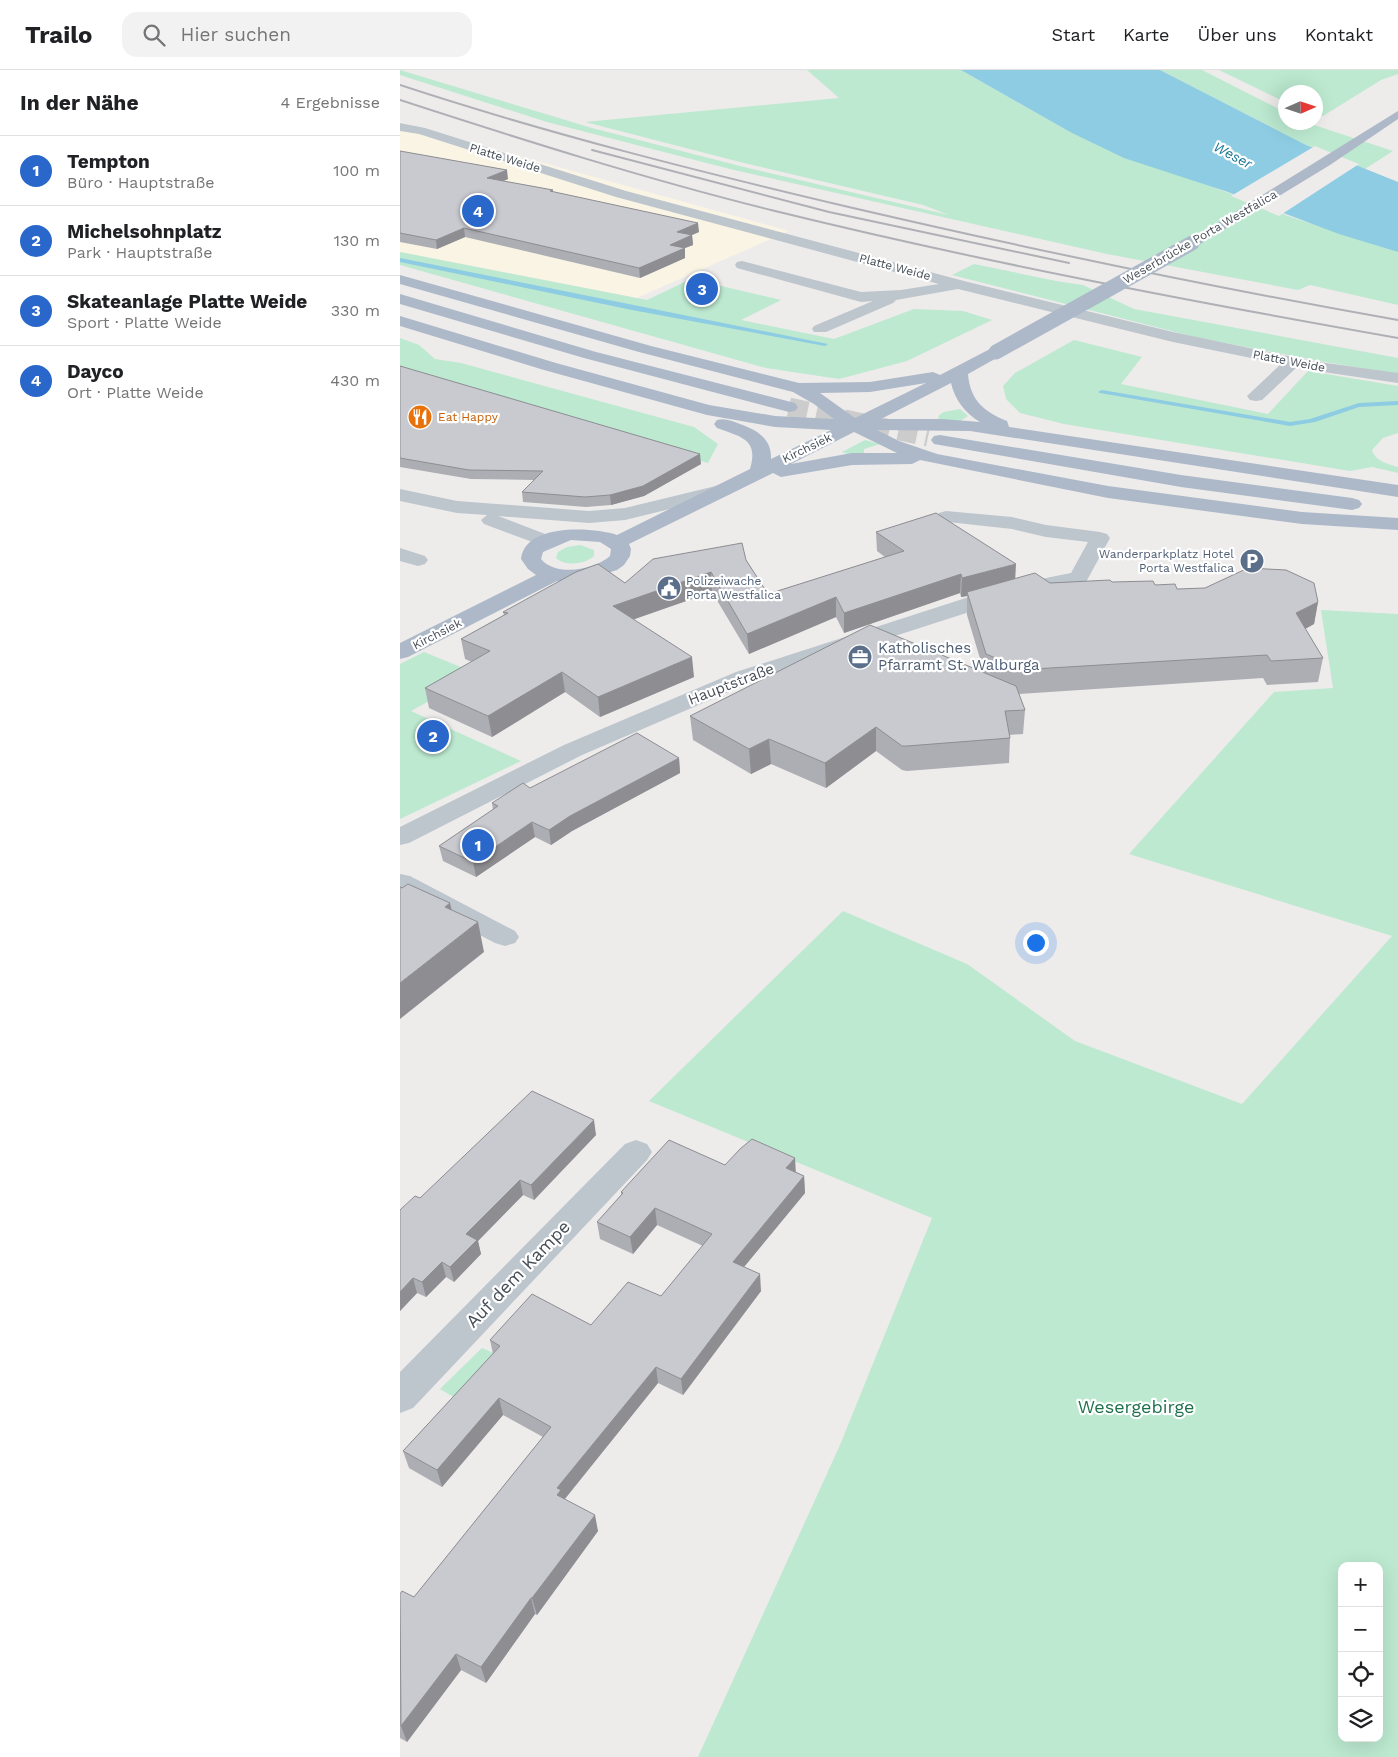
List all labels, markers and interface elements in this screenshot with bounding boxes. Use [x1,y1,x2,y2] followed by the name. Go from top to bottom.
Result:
[122,12,472,57] search box
[25,21,92,49] text: Trailo
[140,21,168,49] icon: search
[180,23,291,46] text: Hier suchen
[1051,24,1095,45] text: Start
[1123,24,1170,45] text: Karte
[1198,24,1277,45] text: Über uns
[1305,24,1373,45] text: Kontakt
[1278,85,1323,130] north arrow
[20,90,139,115] text: In der Nähe
[280,93,380,112] text: 4 Ergebnisse
[1211,138,1255,172] water label: Weser
[468,141,542,175] street label: Platte Weide
[67,150,150,173] text: Tempton
[33,161,39,180] text: 1
[333,161,380,180] text: 100 m
[67,173,215,192] text: Büro · Hauptstraße
[1121,187,1280,287] street label: Weserbrücke Porta Westfalica
[462,192,494,230] pin: 4
[67,220,222,243] text: Michelsohnplatz
[31,231,41,250] text: 2
[334,231,380,250] text: 130 m
[67,243,212,262] text: Park · Hauptstraße
[858,251,932,283] street label: Platte Weide
[686,270,718,308] pin: 3
[67,290,307,313] text: Skateanlage Platte Weide
[31,301,41,320] text: 3
[331,301,380,320] text: 330 m
[67,313,222,332] text: Sport · Platte Weide
[1252,347,1326,375] street label: Platte Weide
[67,360,124,383] text: Dayco
[31,371,41,390] text: 4
[330,371,380,390] text: 430 m
[67,383,204,402] text: Ort · Platte Weide
[407,404,433,430] restaurant icon: Eat Happy
[438,410,499,424] place label: Eat Happy
[780,430,834,466] street label: Kirchsiek
[1099,547,1234,575] place label: Wanderparkplatz Hotel Porta Westfalica
[1239,548,1265,574] parking icon: Wanderparkplatz Hotel Porta Westfalica
[686,574,781,602] place label: Polizeiwache Porta Westfalica
[656,575,682,601] public building icon: Polizeiwache Porta Westfalica
[410,616,464,652] street label: Kirchsiek
[878,639,1040,674] place label: Katholisches Pfarramt St. Walburga
[847,644,873,670] office icon: Katholisches Pfarramt St. Walburga
[685,659,777,709] street label: Hauptstraße
[417,717,449,755] pin: 2
[462,826,494,864] pin: 1
[1023,930,1049,956] your location
[461,1216,574,1332] street label: Auf dem Kampe
[1078,1396,1194,1417] park label: Wesergebirge
[1338,1562,1383,1742] map controls
[1338,1562,1383,1607] button: +
[1338,1607,1383,1652] button: −
[1338,1652,1383,1697] button: locate
[1338,1697,1383,1742] button: layers

